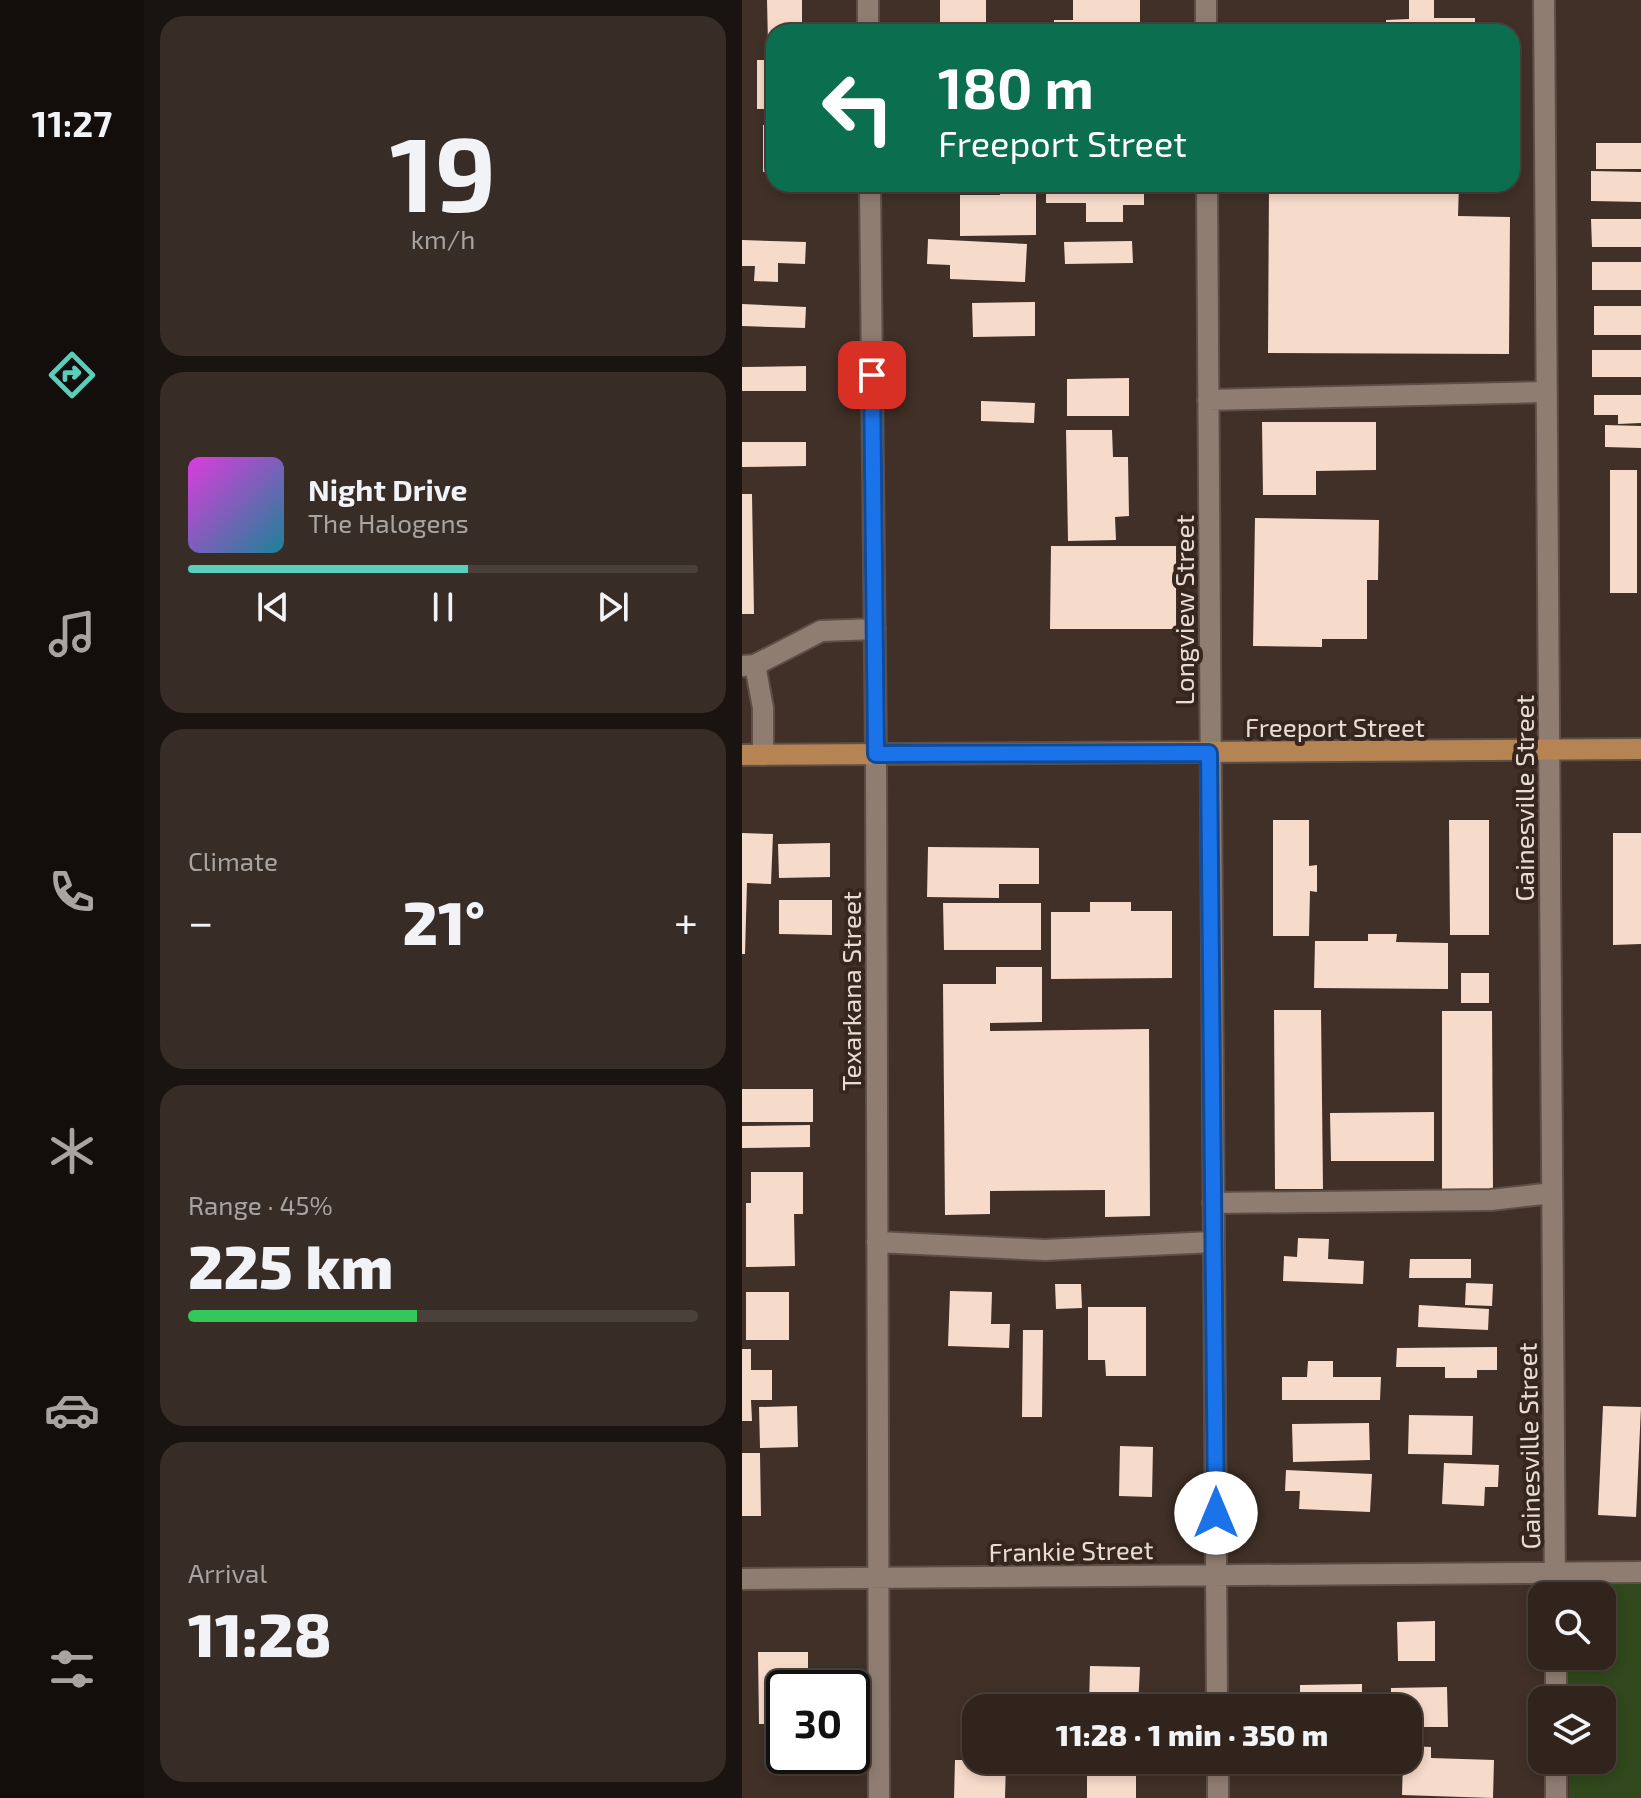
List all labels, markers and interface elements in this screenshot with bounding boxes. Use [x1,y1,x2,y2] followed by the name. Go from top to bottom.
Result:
[938,53,1094,120] text: 180 m
[806,56,910,160] icon: left
[32,101,112,144] text: 11:27
[390,108,496,233] text: 19
[938,121,1187,164] text: Freeport Street
[411,223,475,254] text: km/h
[838,341,906,409] pin
[44,347,100,403] icon: directions
[850,353,894,397] icon: arrive
[308,471,467,507] text: Night Drive
[308,507,469,538] text: The Halogens
[1168,514,1199,705] street label: Longview Street
[251,585,295,629] icon: previous
[421,585,465,629] icon: pause
[591,585,635,629] icon: next
[44,606,100,662] icon: music
[1508,694,1539,901] street label: Gainesville Street
[1245,711,1425,742] street label: Freeport Street
[188,845,278,876] text: Climate
[44,864,100,920] icon: phone
[402,885,485,957] text: 21°
[835,891,866,1091] street label: Texarkana Street
[188,894,214,947] text: −
[674,894,698,947] text: +
[44,1123,100,1179] icon: climate
[188,1189,333,1220] text: Range · 45%
[188,1229,394,1301] text: 225 km
[1511,1342,1545,1550] street label: Gainesville Street
[44,1382,100,1438] icon: car
[1174,1471,1258,1555] position arrow
[988,1533,1154,1567] street label: Frankie Street
[188,1557,267,1588] text: Arrival
[1528,1582,1616,1774] map controls
[1528,1582,1616,1670] button: search
[188,1597,332,1669] text: 11:28
[44,1641,100,1697] icon: filters
[766,1670,870,1774] speed limit sign: 30
[1528,1686,1616,1774] button: layers
[1056,1716,1328,1752] text: 11:28 · 1 min · 350 m

